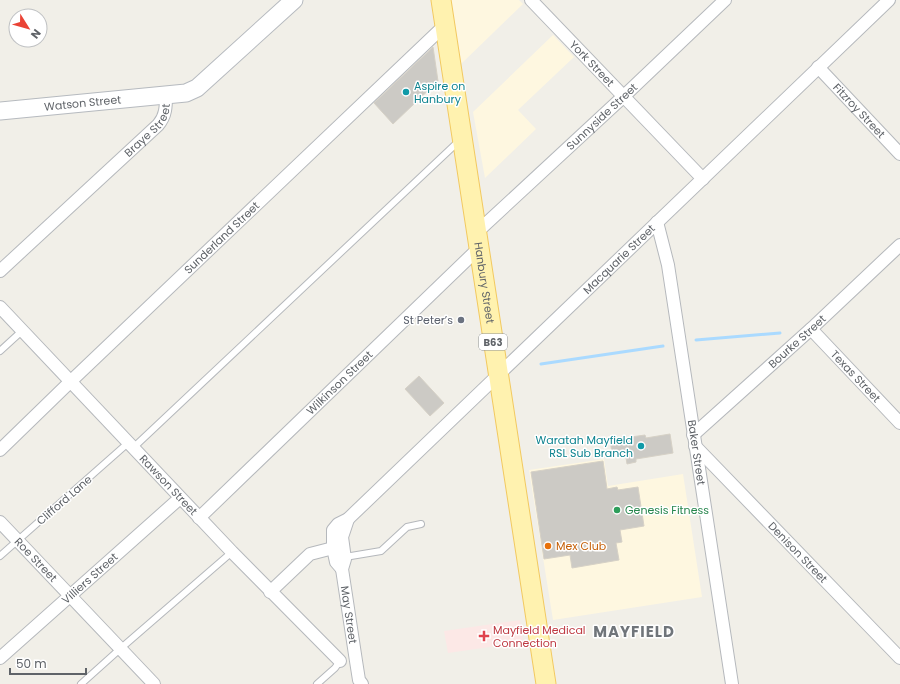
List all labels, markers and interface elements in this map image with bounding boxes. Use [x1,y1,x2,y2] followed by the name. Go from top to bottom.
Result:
[8,8,48,48] north arrow
[27,26,45,42] text: N
[566,37,618,90] street label: York Street
[414,78,465,107] place label: Aspire on Hanbury
[563,79,641,154] street label: Sunnyside Street
[829,80,889,142] street label: Fitzroy Street
[401,87,411,97] marker: Aspire on Hanbury
[43,91,122,115] street label: Watson Street
[121,103,174,160] street label: Braye Street
[180,198,263,277] street label: Sunderland Street
[579,221,659,298] street label: Macquarie Street
[470,241,499,324] street label: Hanbury Street
[765,311,829,372] street label: Bourke Street
[403,312,453,328] place label: St Peter’s
[456,315,466,325] marker: St Peter’s
[479,334,507,350] road number: B63
[303,347,376,418] street label: Wilkinson Street
[827,347,884,406] street label: Texas Street
[684,419,710,486] street label: Baker Street
[535,432,633,461] place label: Waratah Mayfield RSL Sub Branch
[636,441,646,451] marker: Waratah Mayfield RSL Sub Branch
[136,451,201,519] street label: Rawson Street
[33,471,95,529] street label: Clifford Lane
[625,502,709,518] place label: Genesis Fitness
[612,505,622,515] marker: Genesis Fitness
[765,518,831,587] street label: Denison Street
[11,534,61,585] street label: Roe Street
[556,538,606,554] place label: Mex Club
[543,541,553,551] marker: Mex Club
[58,549,121,608] street label: Villiers Street
[337,585,361,645] street label: May Street
[593,621,675,642] district label: MAYFIELD
[493,622,586,651] place label: Mayfield Medical Connection
[478,630,490,642] marker: Mayfield Medical Connection
[10,650,86,676] scale bar
[16,655,47,672] text: 50 m

